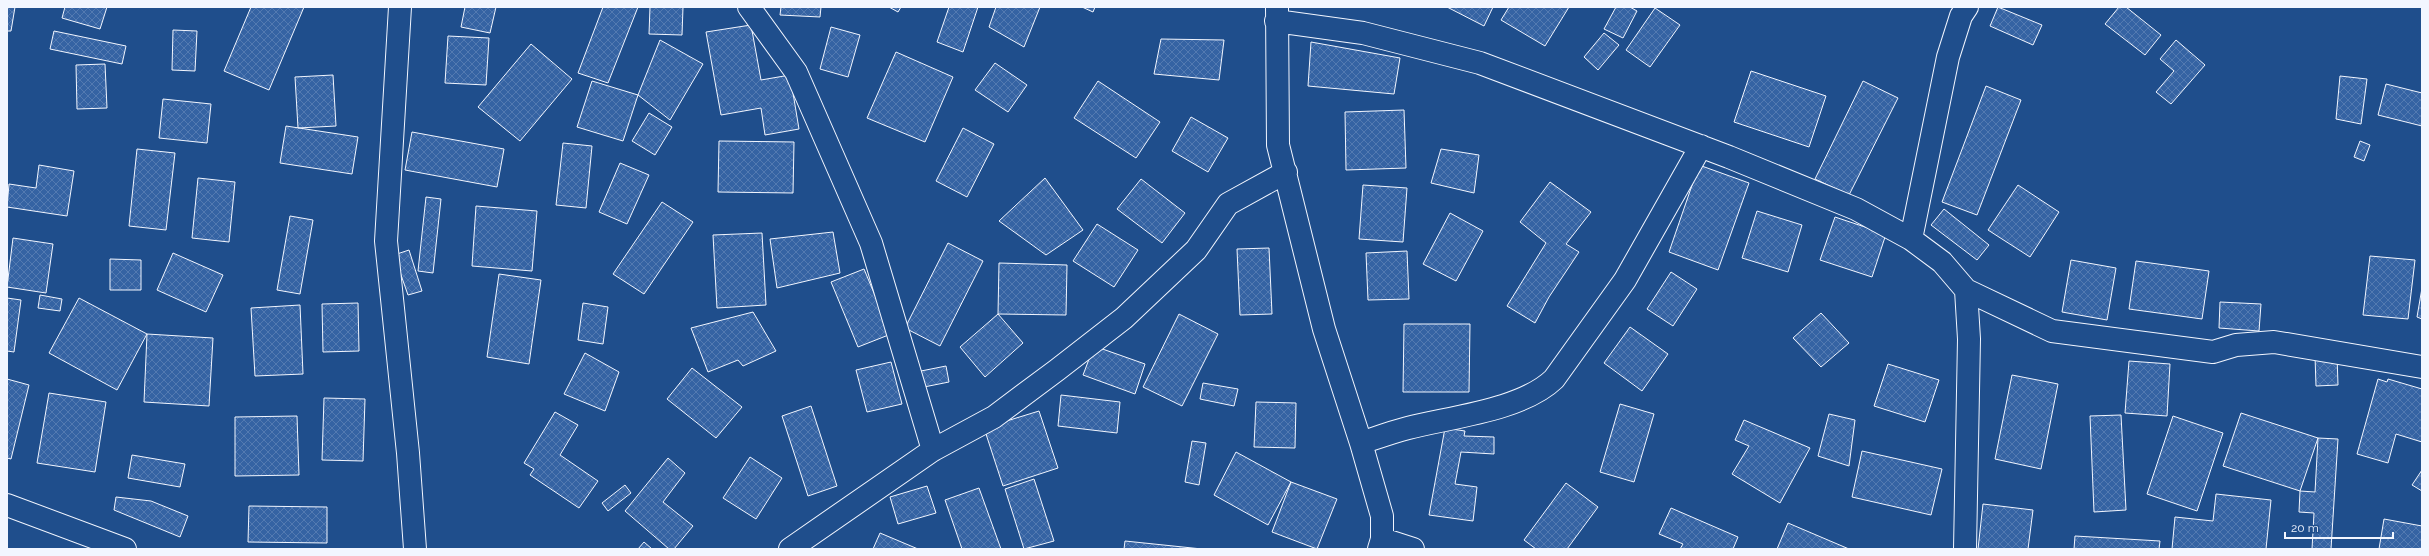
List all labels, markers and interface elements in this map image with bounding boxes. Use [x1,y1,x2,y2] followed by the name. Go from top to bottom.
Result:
[2285,514,2393,540] scale bar
[2291,521,2319,535] text: 20 m

